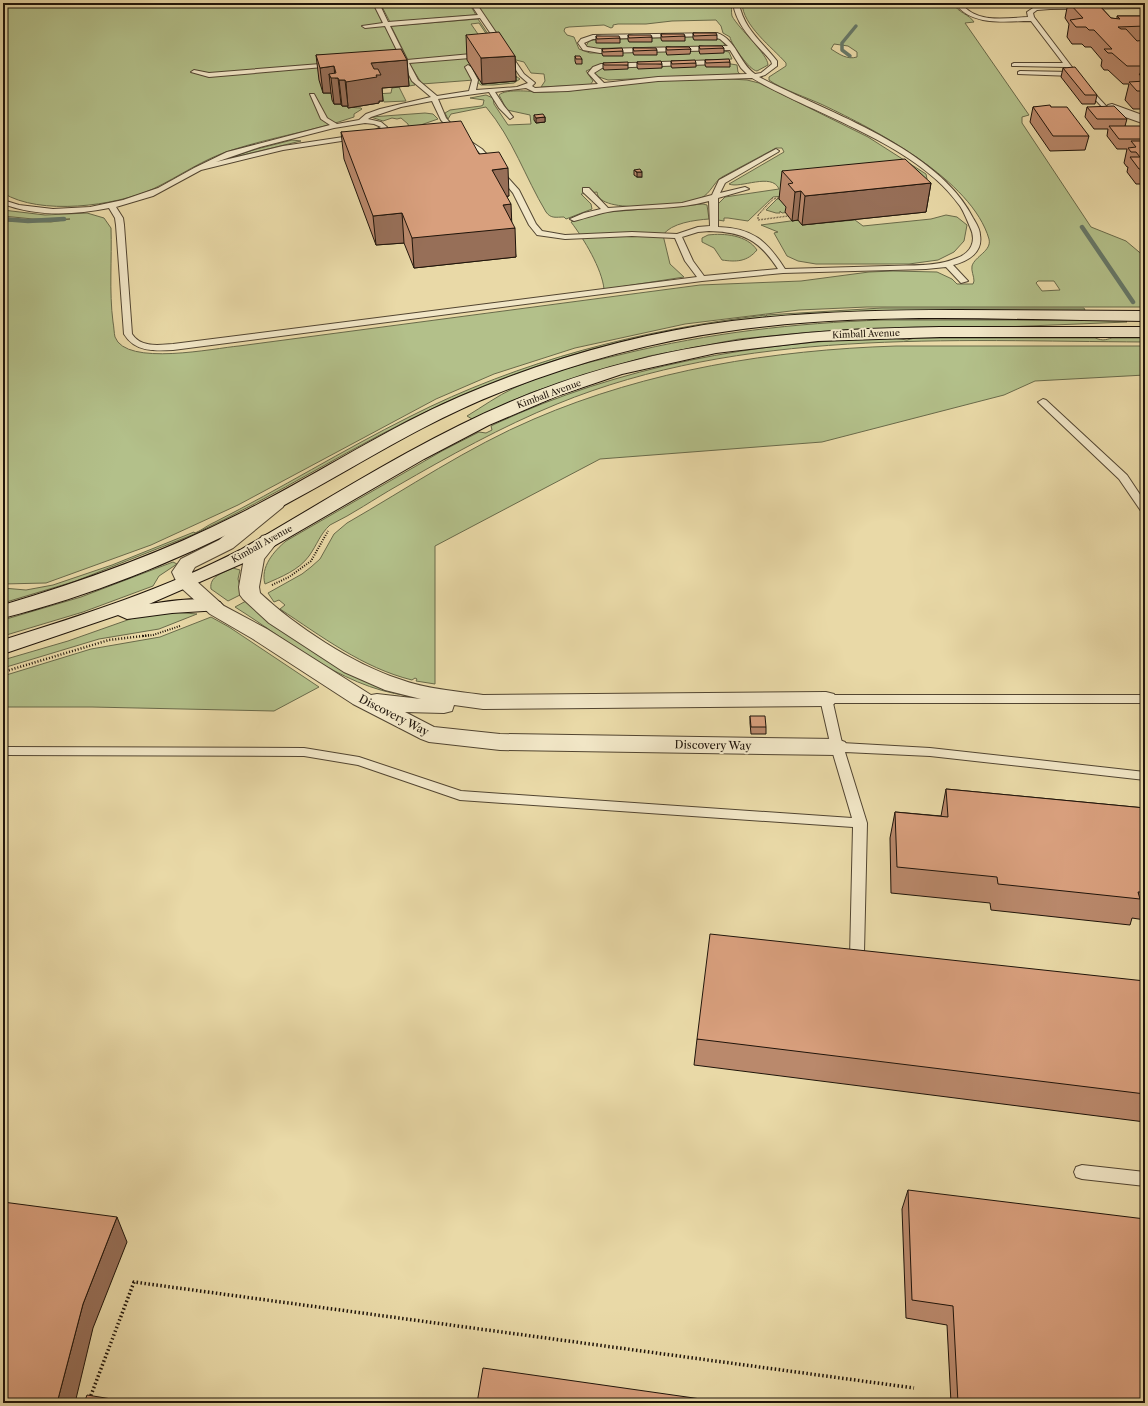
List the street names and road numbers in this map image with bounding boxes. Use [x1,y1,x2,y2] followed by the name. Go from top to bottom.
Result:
[832,327,900,340] street label: Kimball Avenue
[515,377,583,410] street label: Kimball Avenue
[229,522,294,565] street label: Kimball Avenue
[357,691,432,739] street label: Discovery Way
[675,737,752,753] street label: Discovery Way

